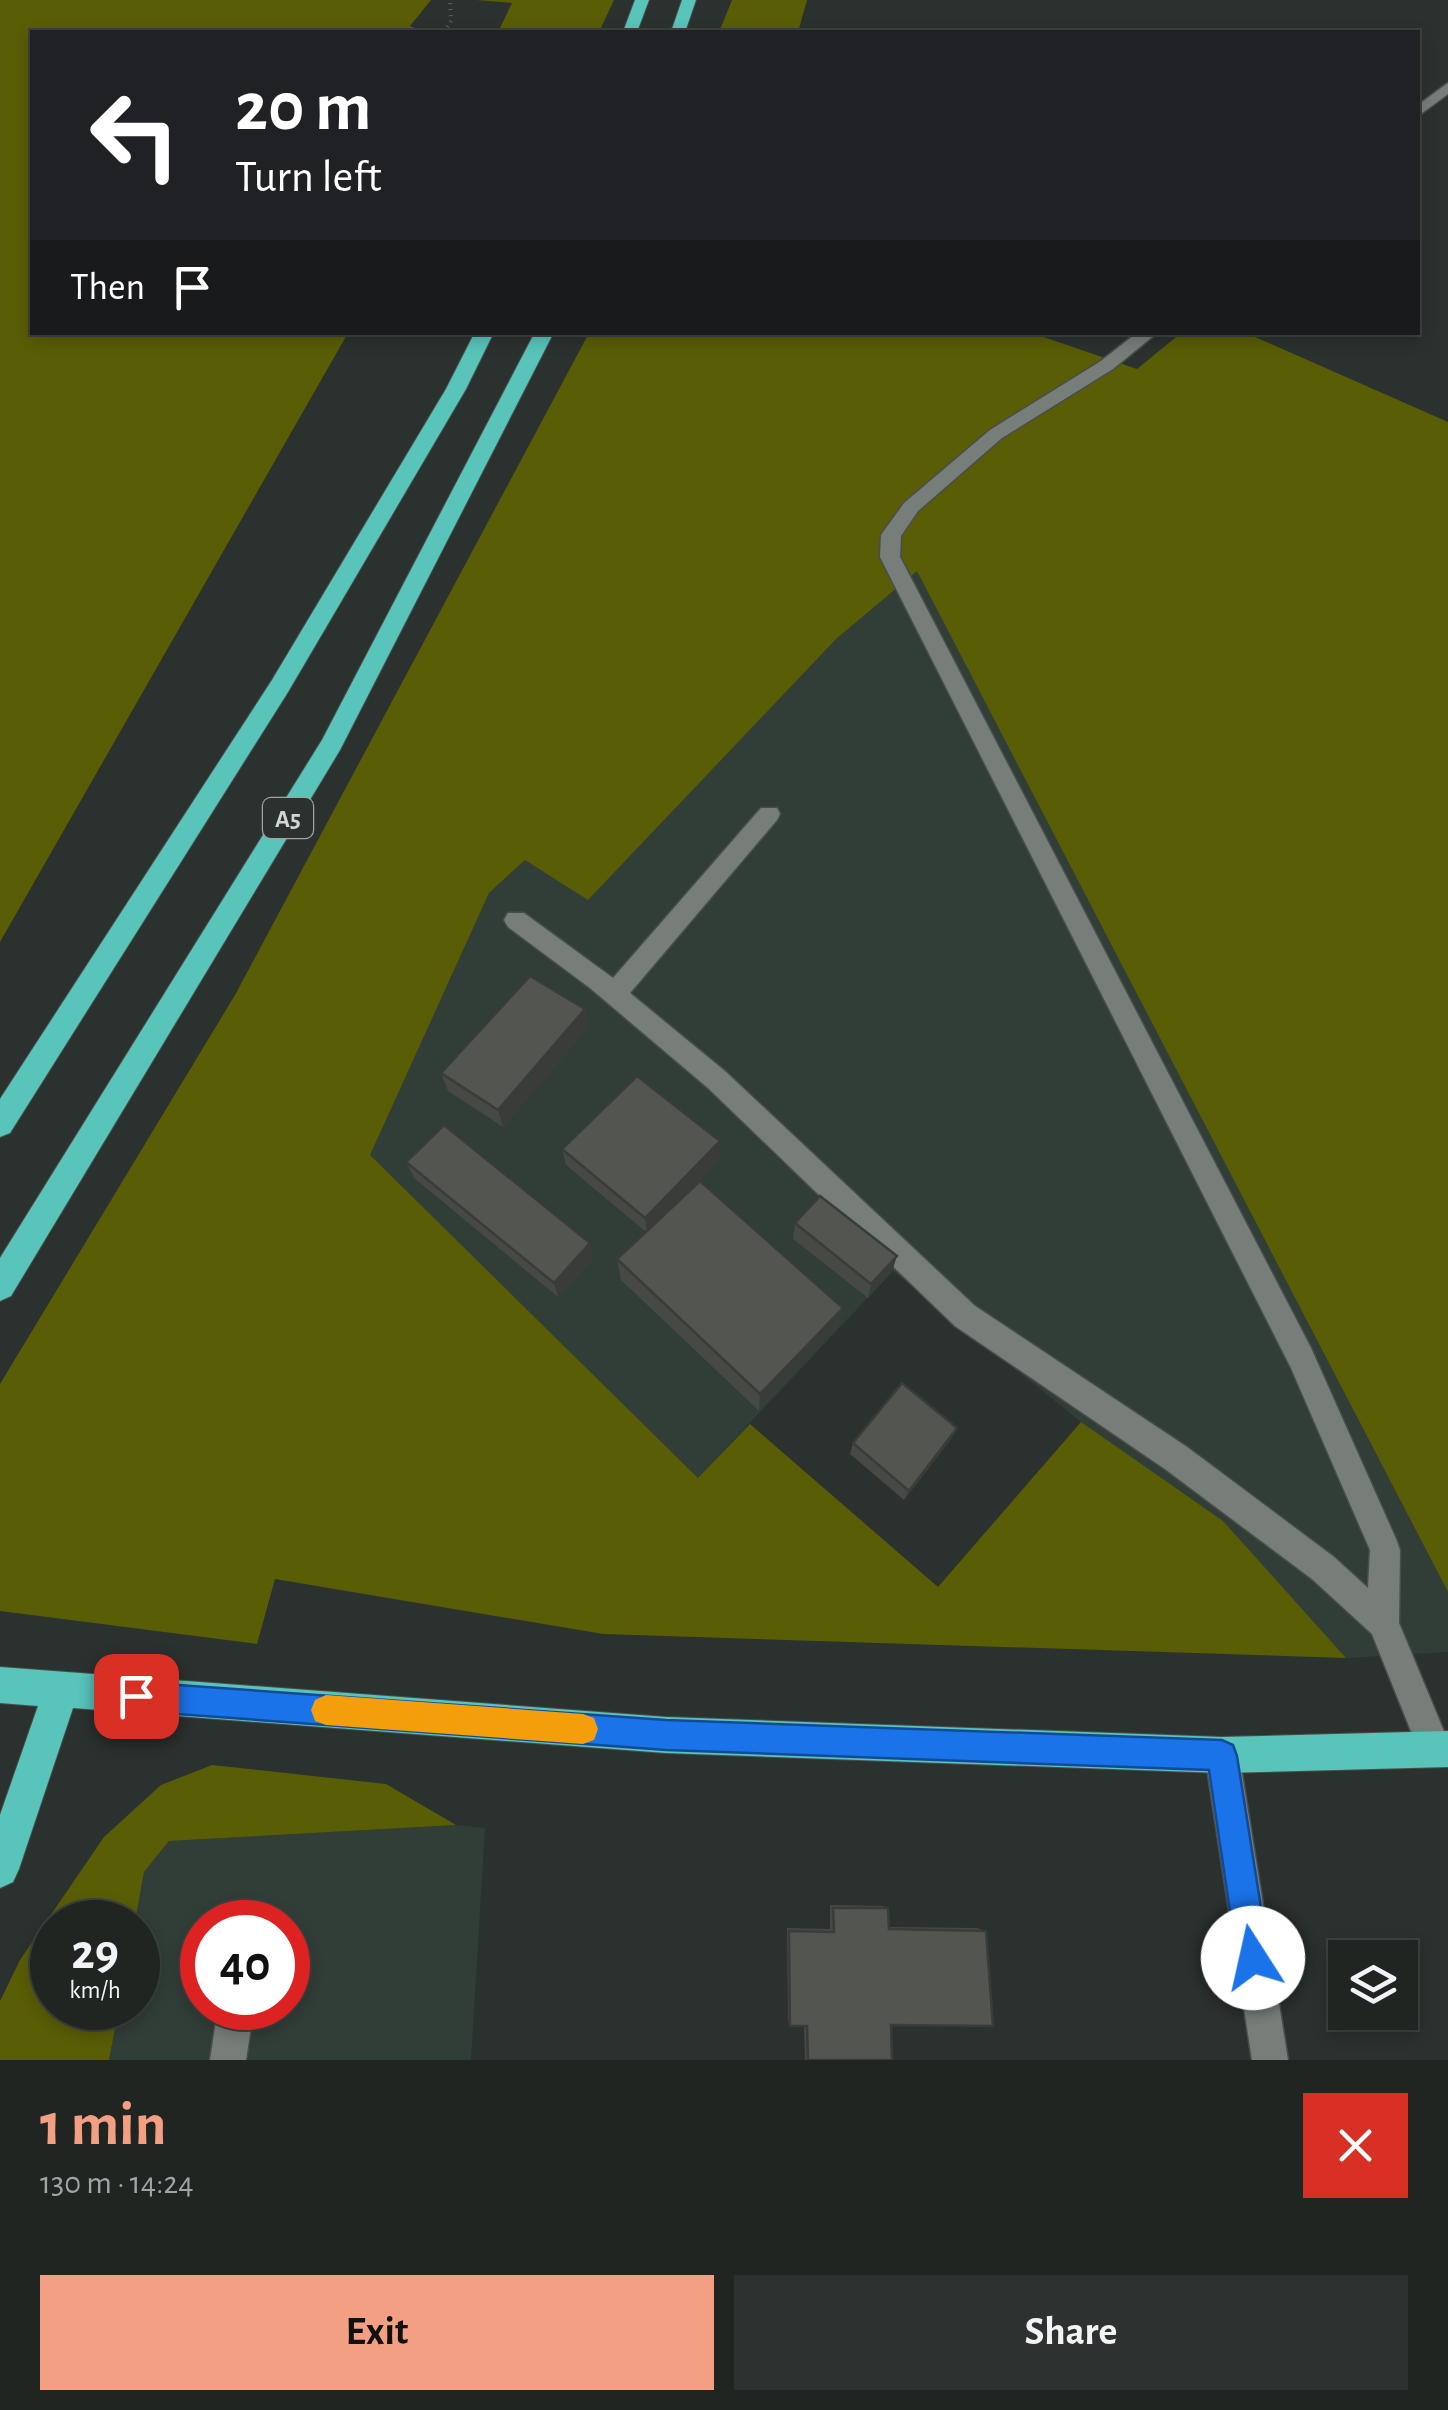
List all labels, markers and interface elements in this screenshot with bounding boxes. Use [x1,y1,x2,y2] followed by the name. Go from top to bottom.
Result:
[70,70,200,200] icon: left
[235,73,372,143] text: 20 m
[235,155,382,200] text: Turn left
[165,260,220,315] icon: arrive
[70,269,145,307] text: Then
[263,798,313,838] road number: A5
[94,1654,179,1739] pin
[109,1669,164,1724] icon: arrive
[180,1900,310,2030] speed limit sign: 40
[1201,1906,1305,2010] position arrow
[71,1928,119,1978] text: 29
[1328,1940,1418,2030] map controls
[1328,1940,1418,2030] button: layers
[69,1978,121,2003] text: km/h
[1303,2093,1408,2198] button: close
[40,2096,166,2156] text: 1 min
[40,2167,194,2199] text: 130 m · 14:24
[40,2275,714,2390] button: Exit
[734,2275,1408,2390] button: Share

